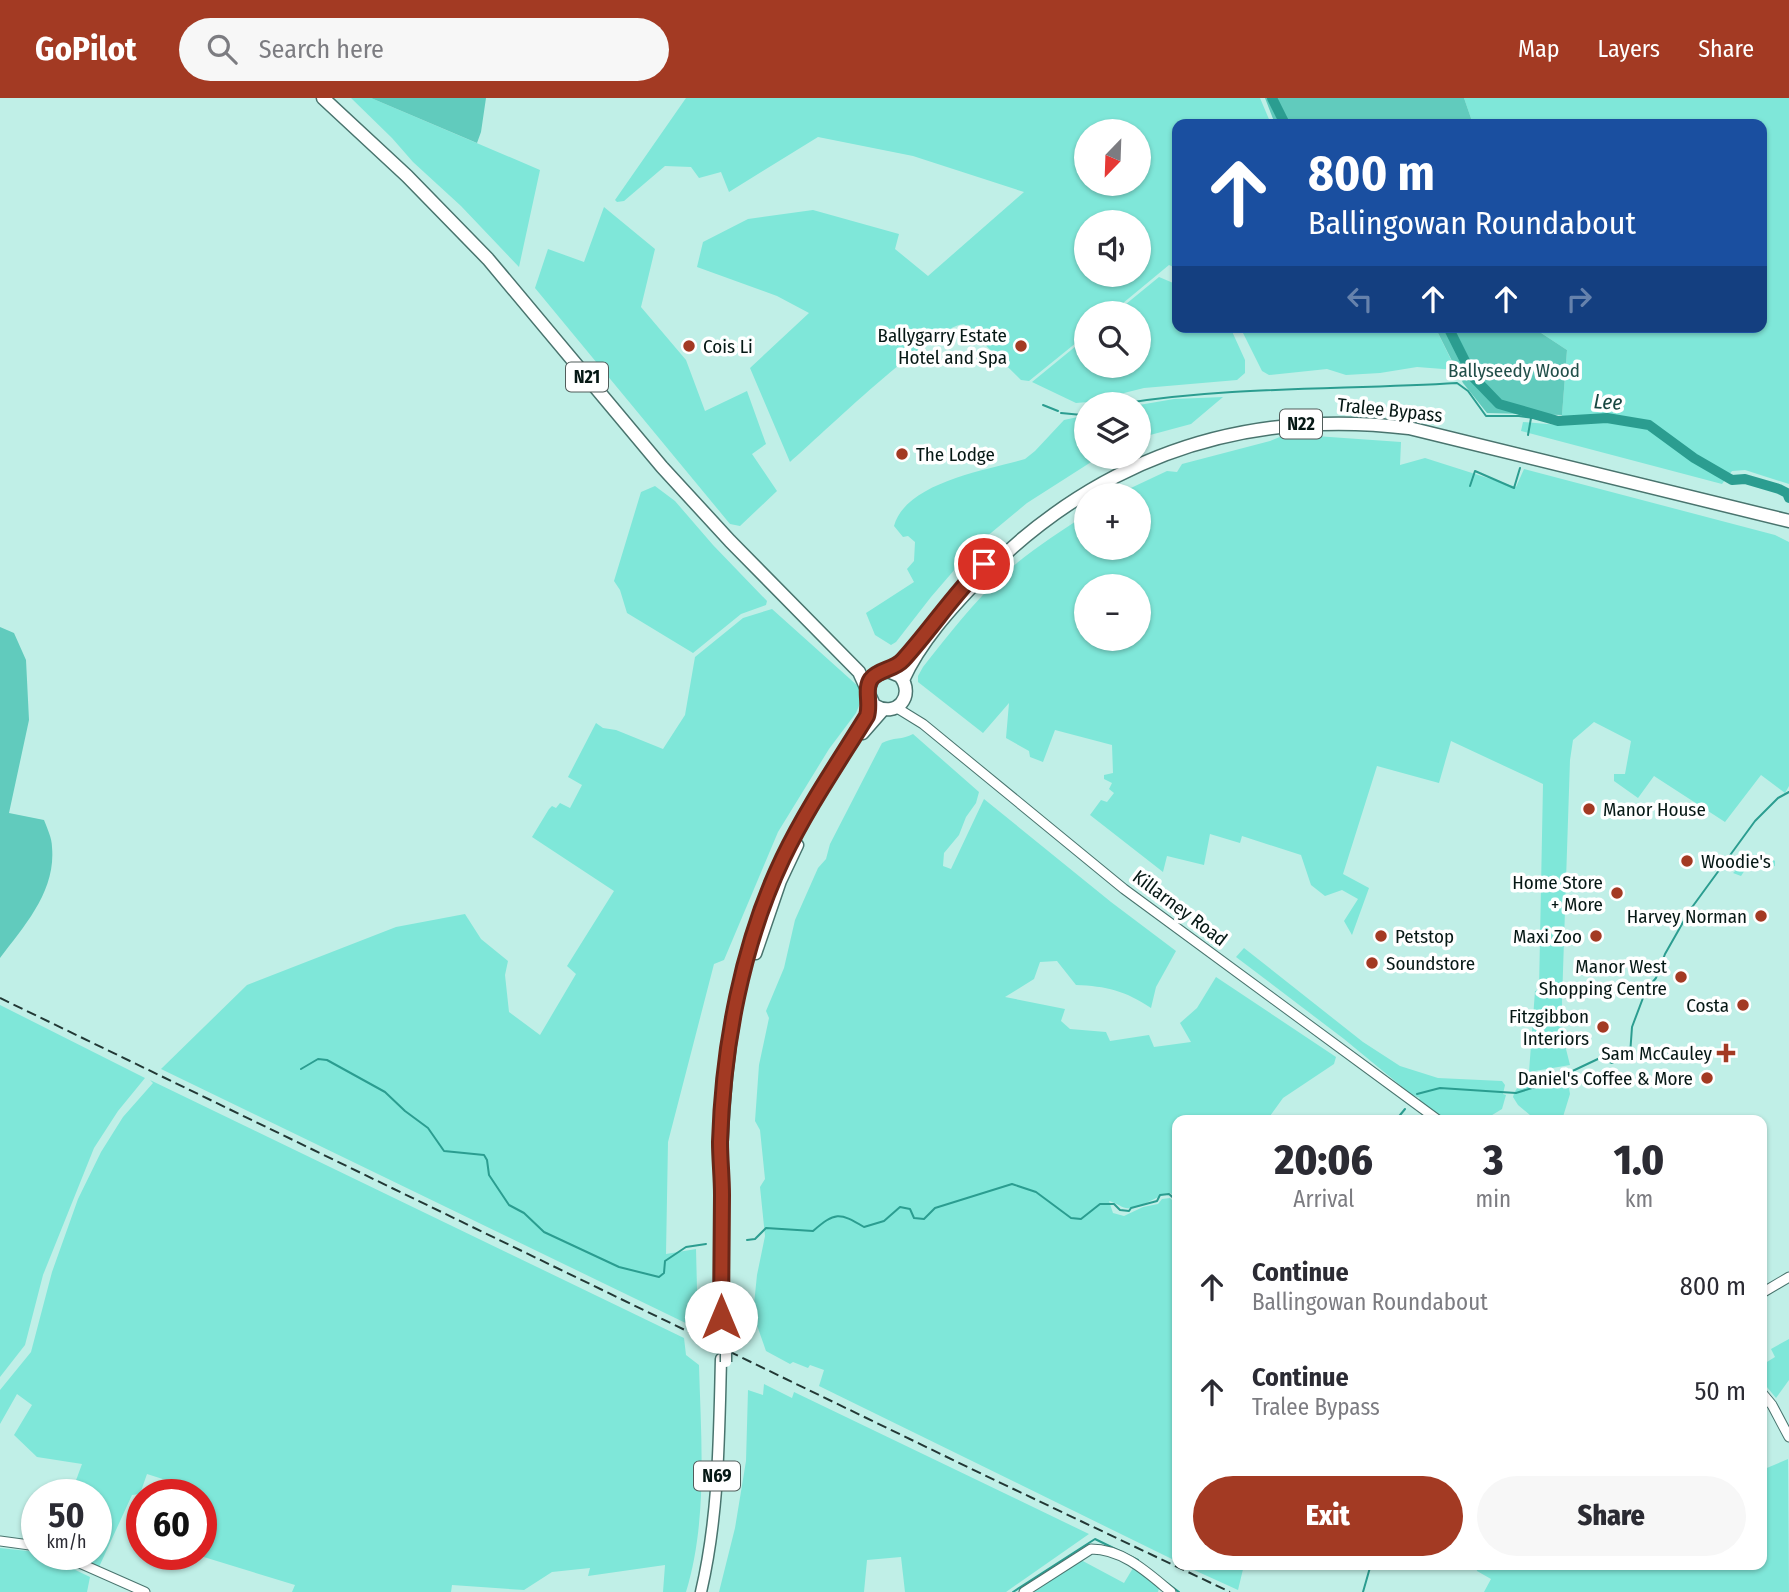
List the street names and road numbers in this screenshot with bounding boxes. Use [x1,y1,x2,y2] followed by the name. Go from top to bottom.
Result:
[566,362,608,391] road number: N21
[1336,393,1444,427] street label: Tralee Bypass
[1280,410,1322,438] road number: N22
[1128,865,1232,951] street label: Killarney Road
[694,1462,740,1490] road number: N69

